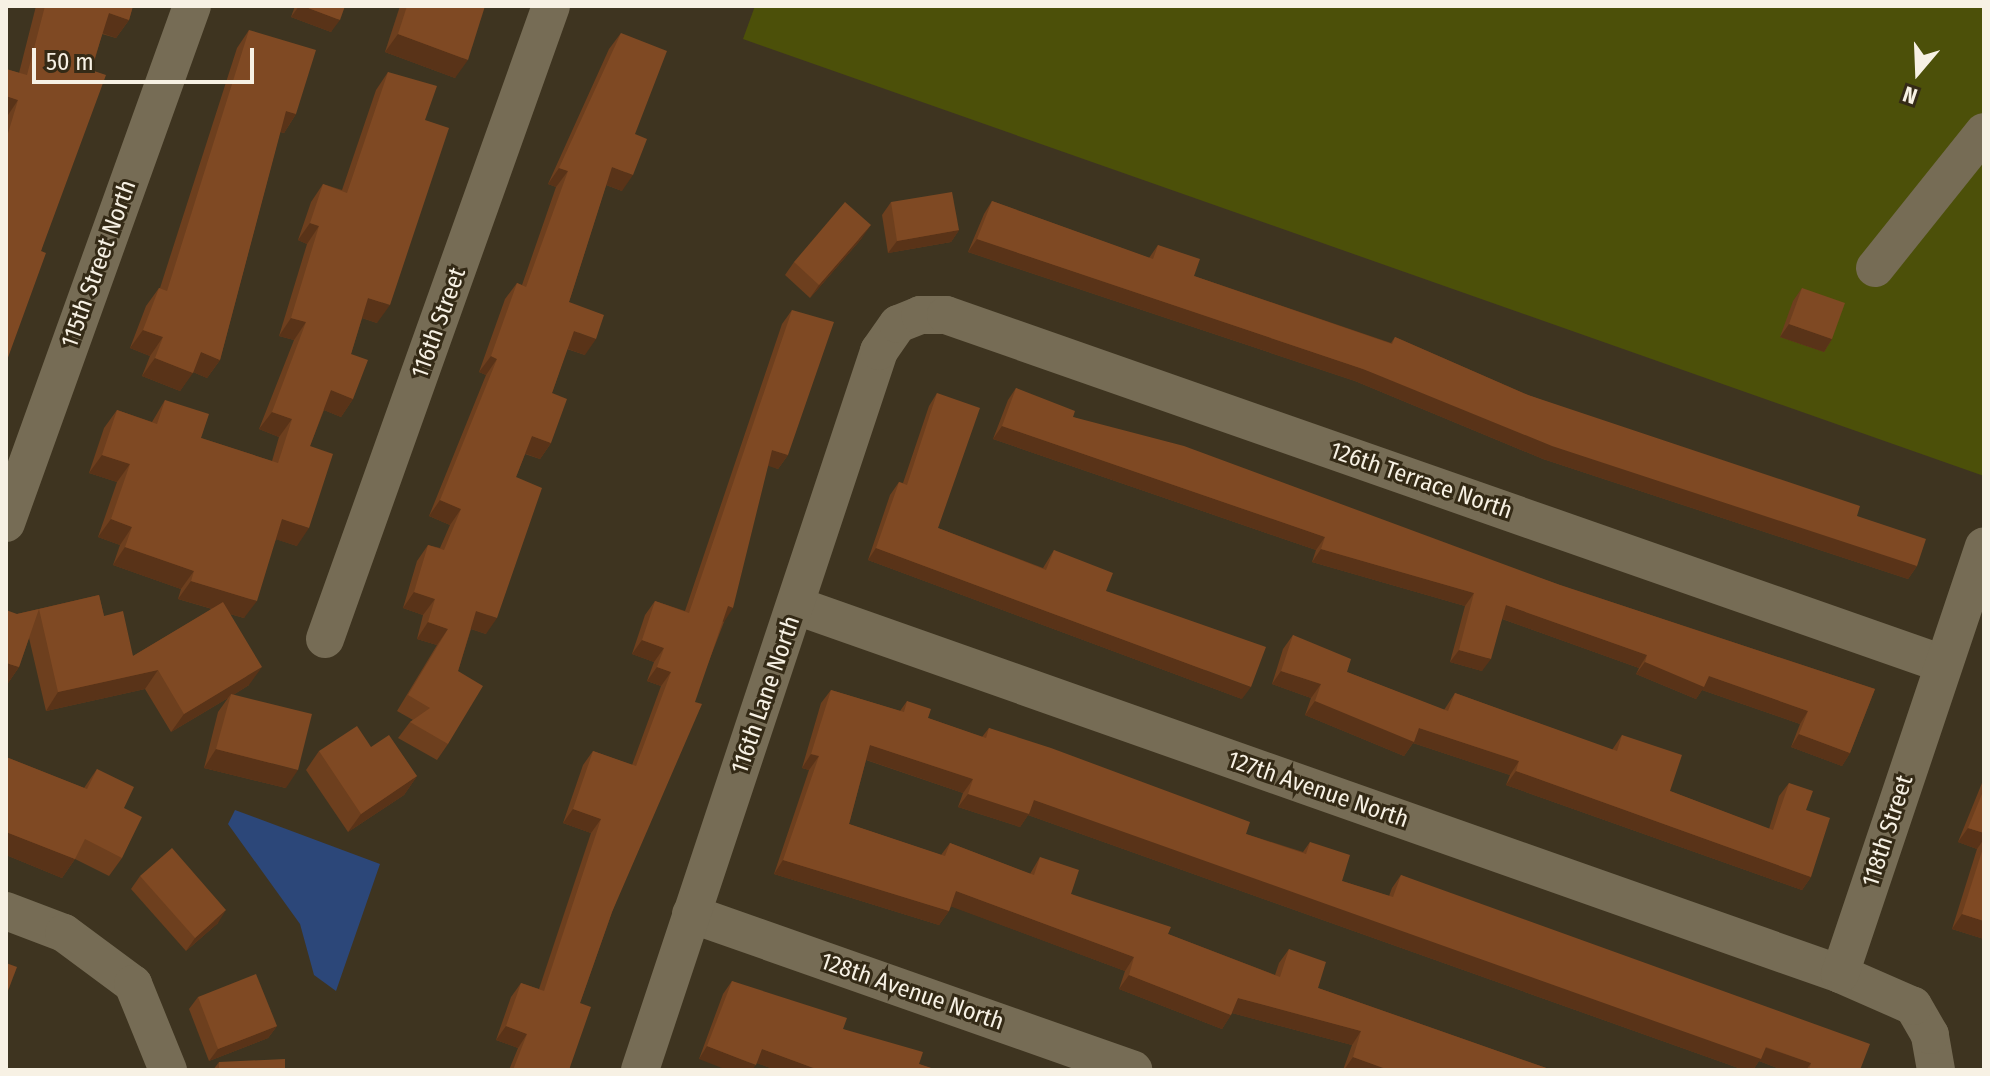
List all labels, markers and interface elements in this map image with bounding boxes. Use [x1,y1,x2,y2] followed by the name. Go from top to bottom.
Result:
[36,32,258,82] scale bar
[1878,32,1958,112] north arrow
[46,48,94,76] text: 50 m
[1899,80,1921,110] text: N
[55,176,143,352] street label: 115th Street North
[406,264,472,382] street label: 116th Street
[1326,436,1516,526] street label: 126th Terrace North
[726,612,806,778] street label: 116th Lane North
[1224,746,1412,834] street label: 127th Avenue North
[1856,772,1920,890] street label: 118th Street
[817,947,1007,1037] street label: 128th Avenue North

